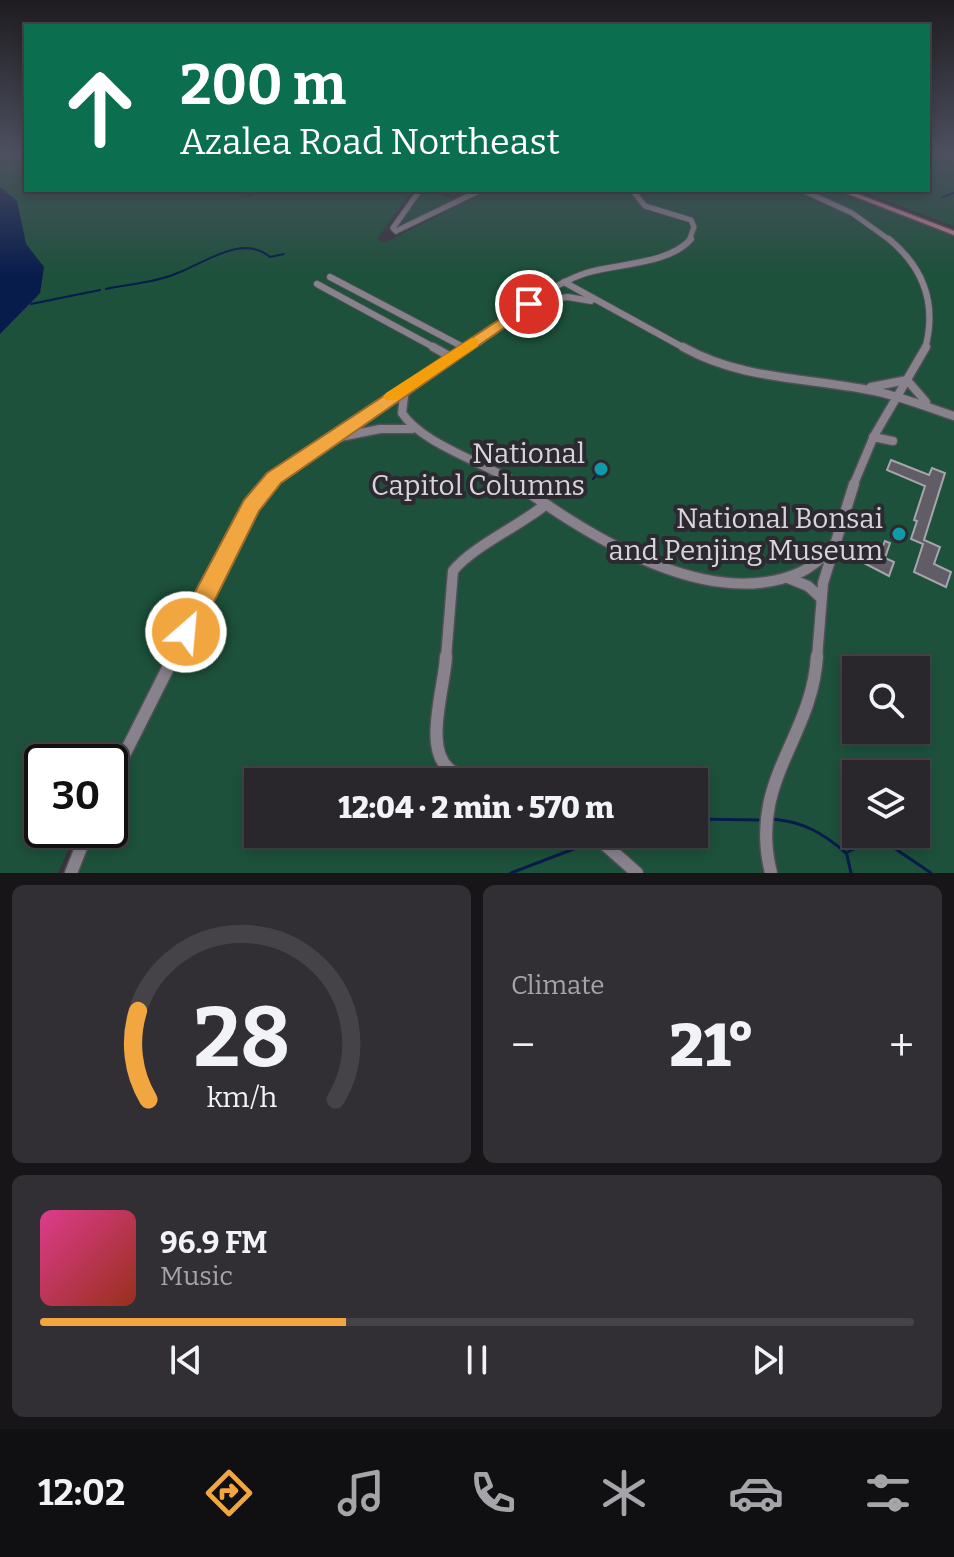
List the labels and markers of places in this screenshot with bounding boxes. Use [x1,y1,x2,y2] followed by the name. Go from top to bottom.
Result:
[495,270,563,338] pin
[371,437,585,502] place label: National Capitol Columns
[592,460,610,478] marker: National Capitol Columns
[609,502,883,567] place label: National Bonsai and Penjing Museum
[890,525,908,543] marker: National Bonsai and Penjing Museum

